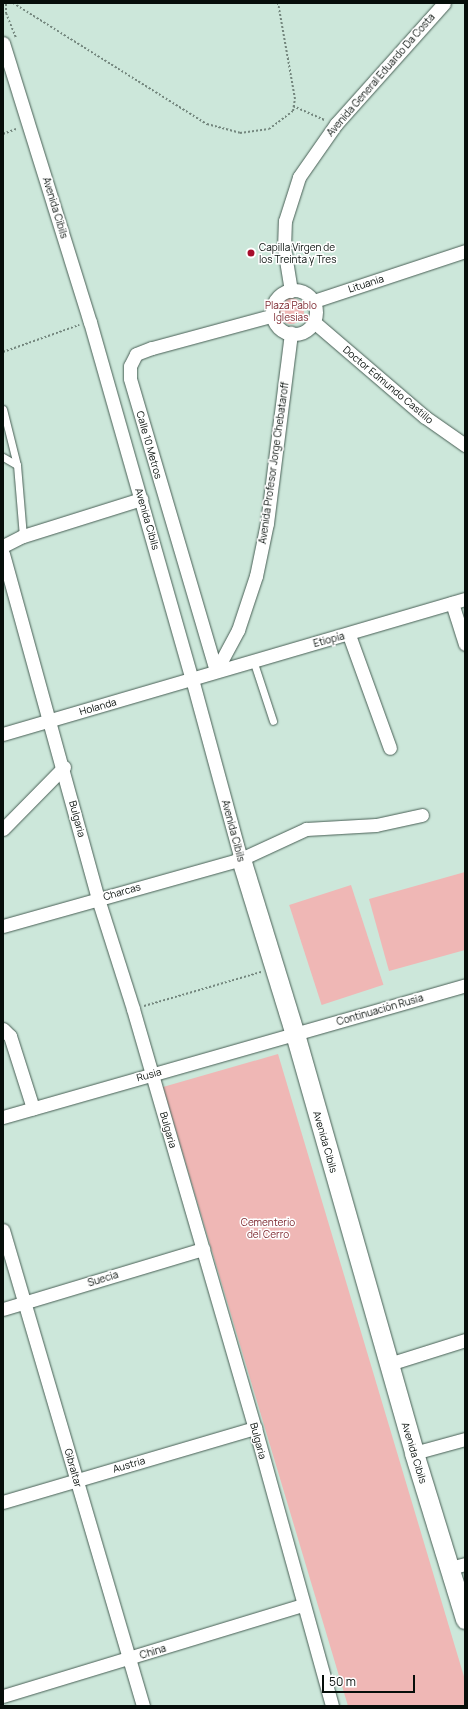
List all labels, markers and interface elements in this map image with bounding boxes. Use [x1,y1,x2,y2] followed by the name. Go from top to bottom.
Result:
[324,11,438,139] street label: Avenida General Eduardo Da Costa
[40,176,70,240] street label: Avenida Cibils
[259,241,336,264] place label: Capilla Virgen de los Treinta y Tres
[246,248,256,258] marker: Capilla Virgen de los Treinta y Tres
[347,273,385,295] street label: Lituania
[265,299,317,322] park label: Plaza Pablo Iglesias
[340,344,436,426] street label: Doctor Edmundo Castillo
[257,381,291,545] street label: Avenida Profesor Jorge Chebataroff
[134,410,164,480] street label: Calle 10 Metros
[132,487,162,551] street label: Avenida Cibils
[312,630,346,650] street label: Etiopía
[78,696,118,718] street label: Holanda
[66,799,88,839] street label: Bulgaria
[219,799,247,863] street label: Avenida Cibils
[102,881,142,903] street label: Charcas
[335,992,425,1028] street label: Continuación Rusia
[135,1066,163,1084] street label: Rusia
[157,1110,179,1150] street label: Bulgaria
[310,1110,340,1174] street label: Avenida Cibils
[241,1216,295,1240] park label: Cementerio del Cerro
[86,1269,120,1289] street label: Suecia
[247,1421,269,1461] street label: Bulgaria
[399,1421,429,1485] street label: Avenida Cibils
[62,1447,84,1489] street label: Gibraltar
[111,1455,147,1475] street label: Austria
[138,1642,168,1662] street label: China
[324,1667,417,1693] scale bar
[329,1673,356,1690] text: 50 m

